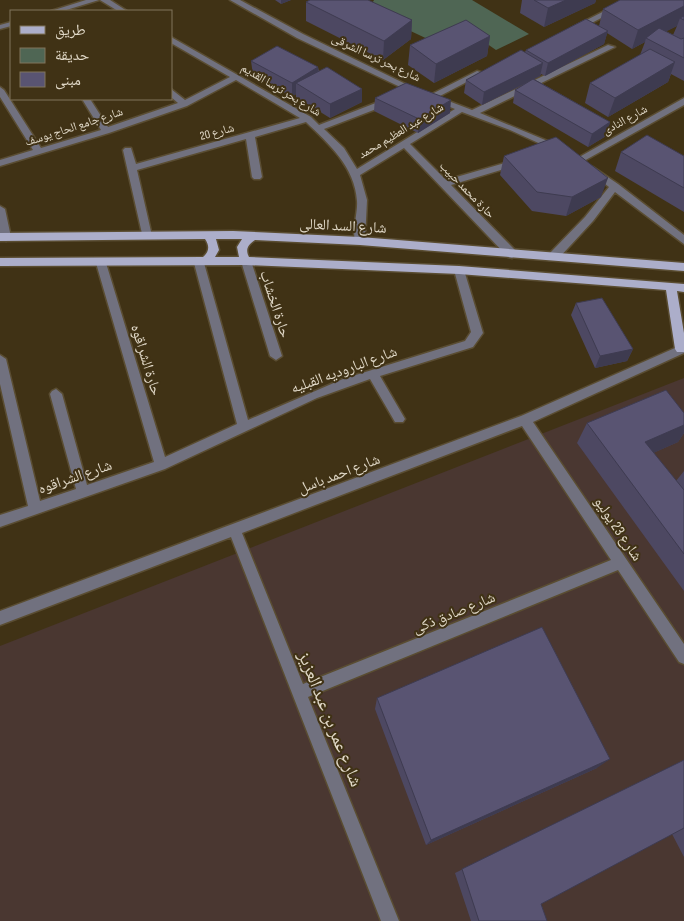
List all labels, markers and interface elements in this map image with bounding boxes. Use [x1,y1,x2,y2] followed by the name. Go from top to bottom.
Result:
[10,10,172,100] legend
[55,21,86,40] text: طريق
[329,31,423,85] street label: شارع بحر ترسا الشرقى
[55,46,90,65] text: حديقة
[238,60,324,120] street label: شارع بحر ترسا القديم
[55,71,81,90] text: مبنى
[356,100,446,162] street label: شارع عبد العظيم محمد
[600,102,650,138] street label: شارع النادى
[23,104,125,150] street label: شارع جامع الحاج يوسف
[198,120,236,144] street label: شارع 20
[436,158,498,222] street label: حارة محمد حبيب
[299,214,387,238] street label: شارع السد العالى
[255,268,295,341] street label: حارة الخشاب
[126,322,166,398] street label: حارة الشراقوه
[288,342,400,398] street label: شارع الباروديه القبليه
[295,450,383,498] street label: شارع احمد باسل
[36,455,114,498] street label: شارع الشراقوه
[590,493,647,565] street label: شارع 23 يوليو
[410,588,498,638] street label: شارع صادق ذكى
[293,647,367,790] street label: شارع عمر بن عبد العزيز

